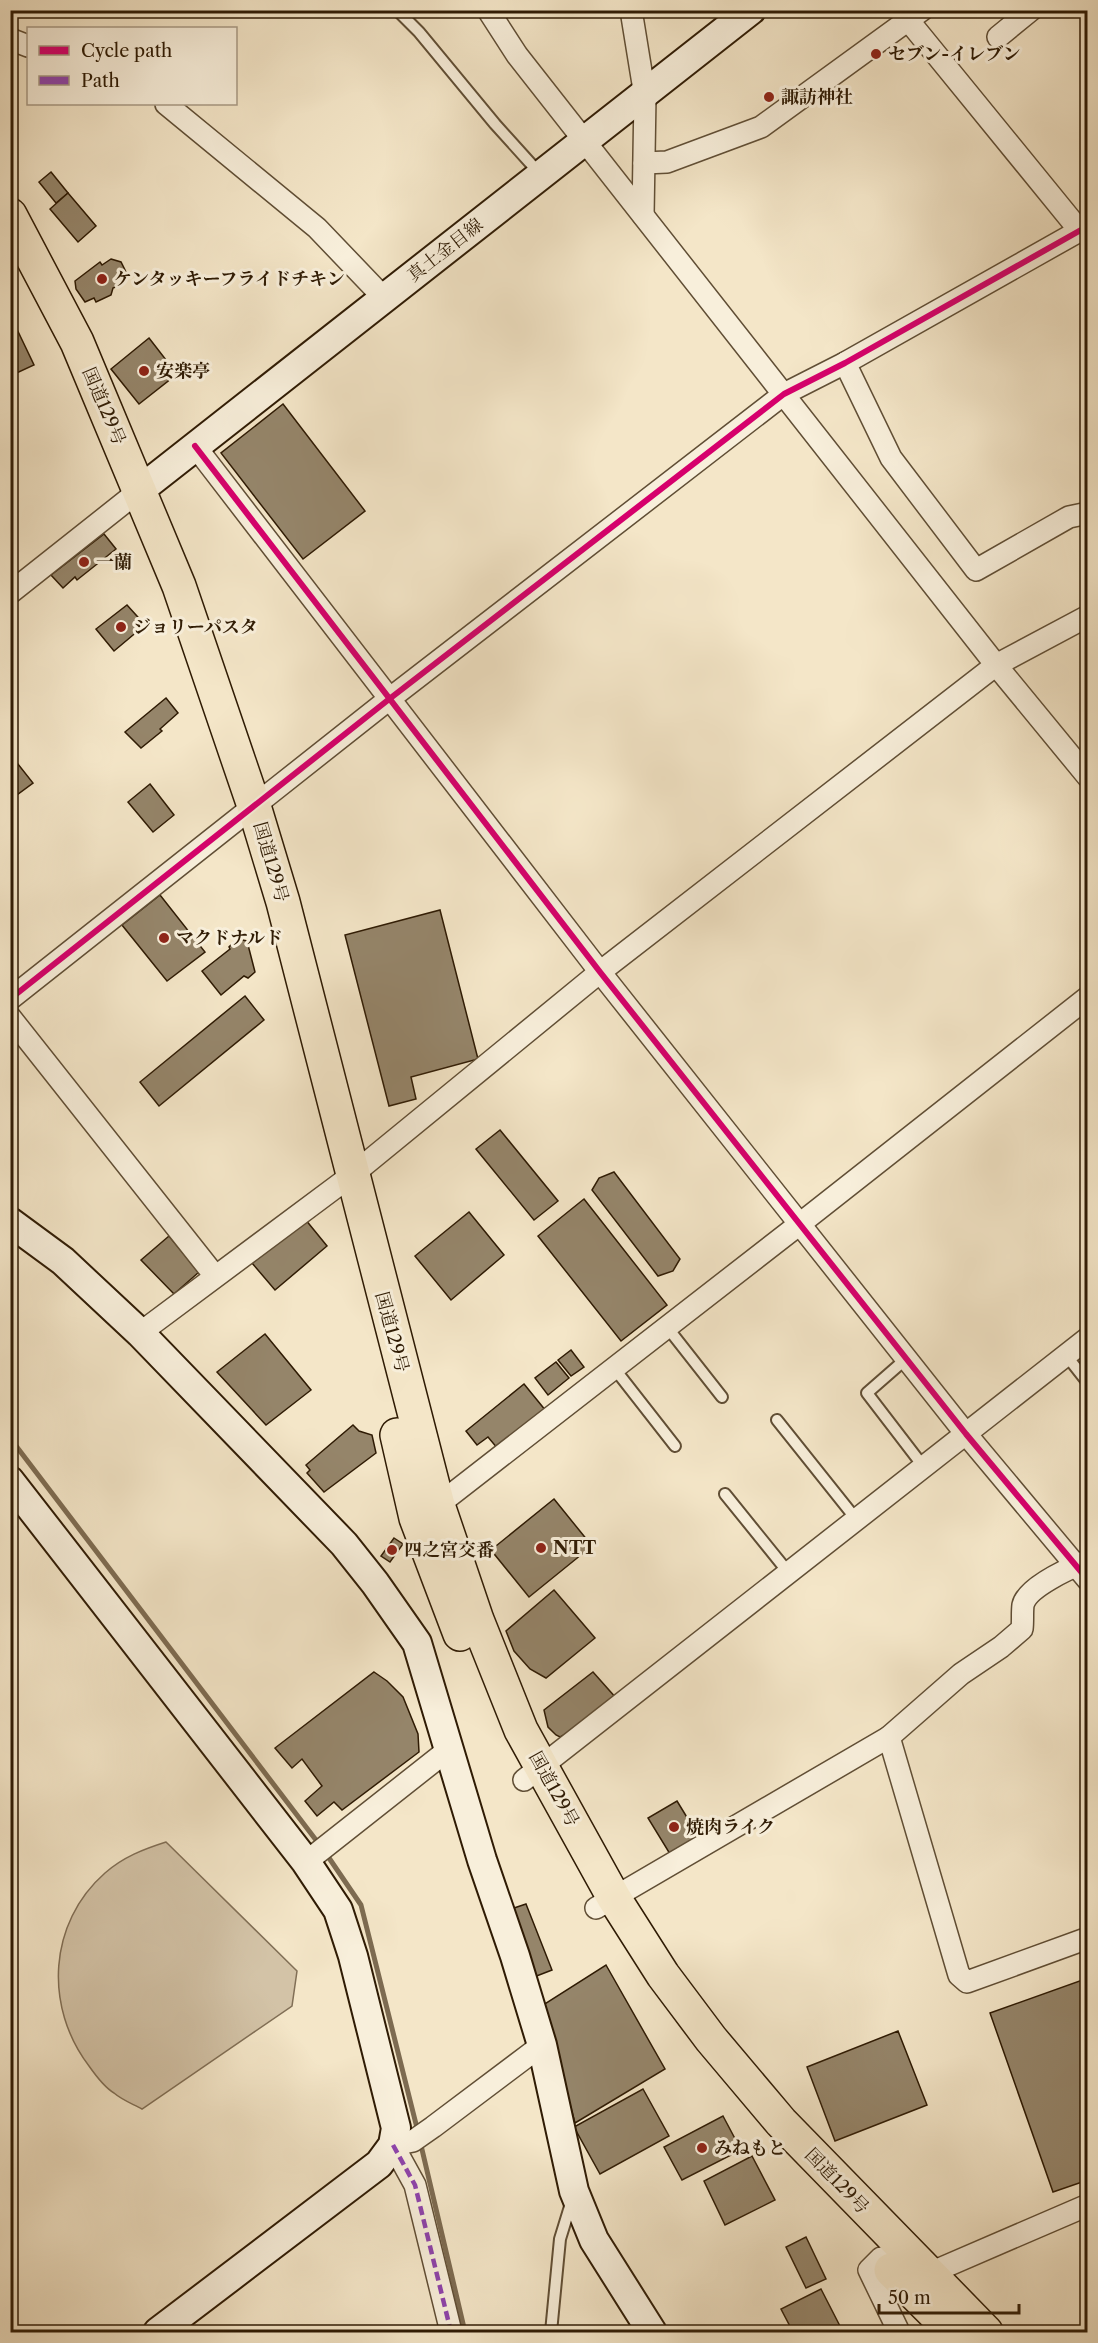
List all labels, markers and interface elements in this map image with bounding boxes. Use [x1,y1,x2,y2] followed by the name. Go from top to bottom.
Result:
[27,27,237,105] legend
[81,40,172,62] text: Cycle path
[888,43,1021,65] place label: セブン-イレブン
[869,47,883,61] marker: セブン-イレブン
[81,70,120,92] text: Path
[781,86,853,108] place label: 諏訪神社
[762,90,776,104] marker: 諏訪神社
[403,214,487,286] street label: 真土金目線
[114,268,345,290] place label: ケンタッキーフライドチキン
[95,272,109,286] marker: ケンタッキーフライドチキン
[156,360,210,382] place label: 安楽亭
[78,364,130,448] street label: 国道129号
[137,364,151,378] marker: 安楽亭
[96,551,132,573] place label: 一蘭
[77,555,91,569] marker: 一蘭
[133,616,258,638] place label: ジョリーパスタ
[114,620,128,634] marker: ジョリーパスタ
[249,819,293,905] street label: 国道129号
[176,927,283,949] place label: マクドナルド
[157,931,171,945] marker: マクドナルド
[371,1289,413,1375] street label: 国道129号
[553,1537,597,1559] place label: NTT
[404,1539,494,1561] place label: 四之宮交番
[534,1541,548,1555] marker: NTT
[385,1543,399,1557] marker: 四之宮交番
[524,1748,584,1830] street label: 国道129号
[686,1816,775,1838] place label: 焼肉ライク
[667,1820,681,1834] marker: 焼肉ライク
[714,2137,786,2159] place label: みねもと
[695,2141,709,2155] marker: みねもと
[800,2144,874,2218] street label: 国道129号
[879,2277,1018,2315] scale bar
[888,2287,931,2309] text: 50 m

